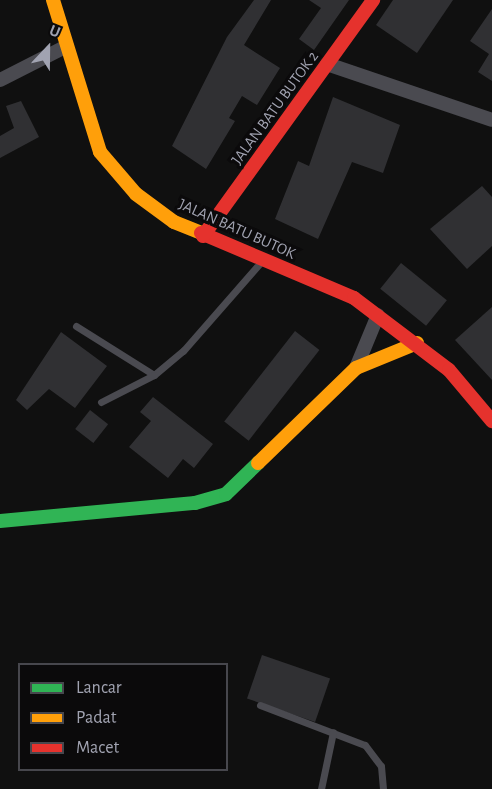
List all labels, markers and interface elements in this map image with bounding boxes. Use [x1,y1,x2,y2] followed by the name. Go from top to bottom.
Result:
[18,18,78,78] north arrow
[47,22,62,41] text: U
[227,47,323,169] street label: JALAN BATU BUTOK 2
[176,195,298,263] street label: JALAN BATU BUTOK
[18,663,228,771] legend
[76,679,122,697] text: Lancar
[76,709,117,727] text: Padat
[76,739,119,757] text: Macet

